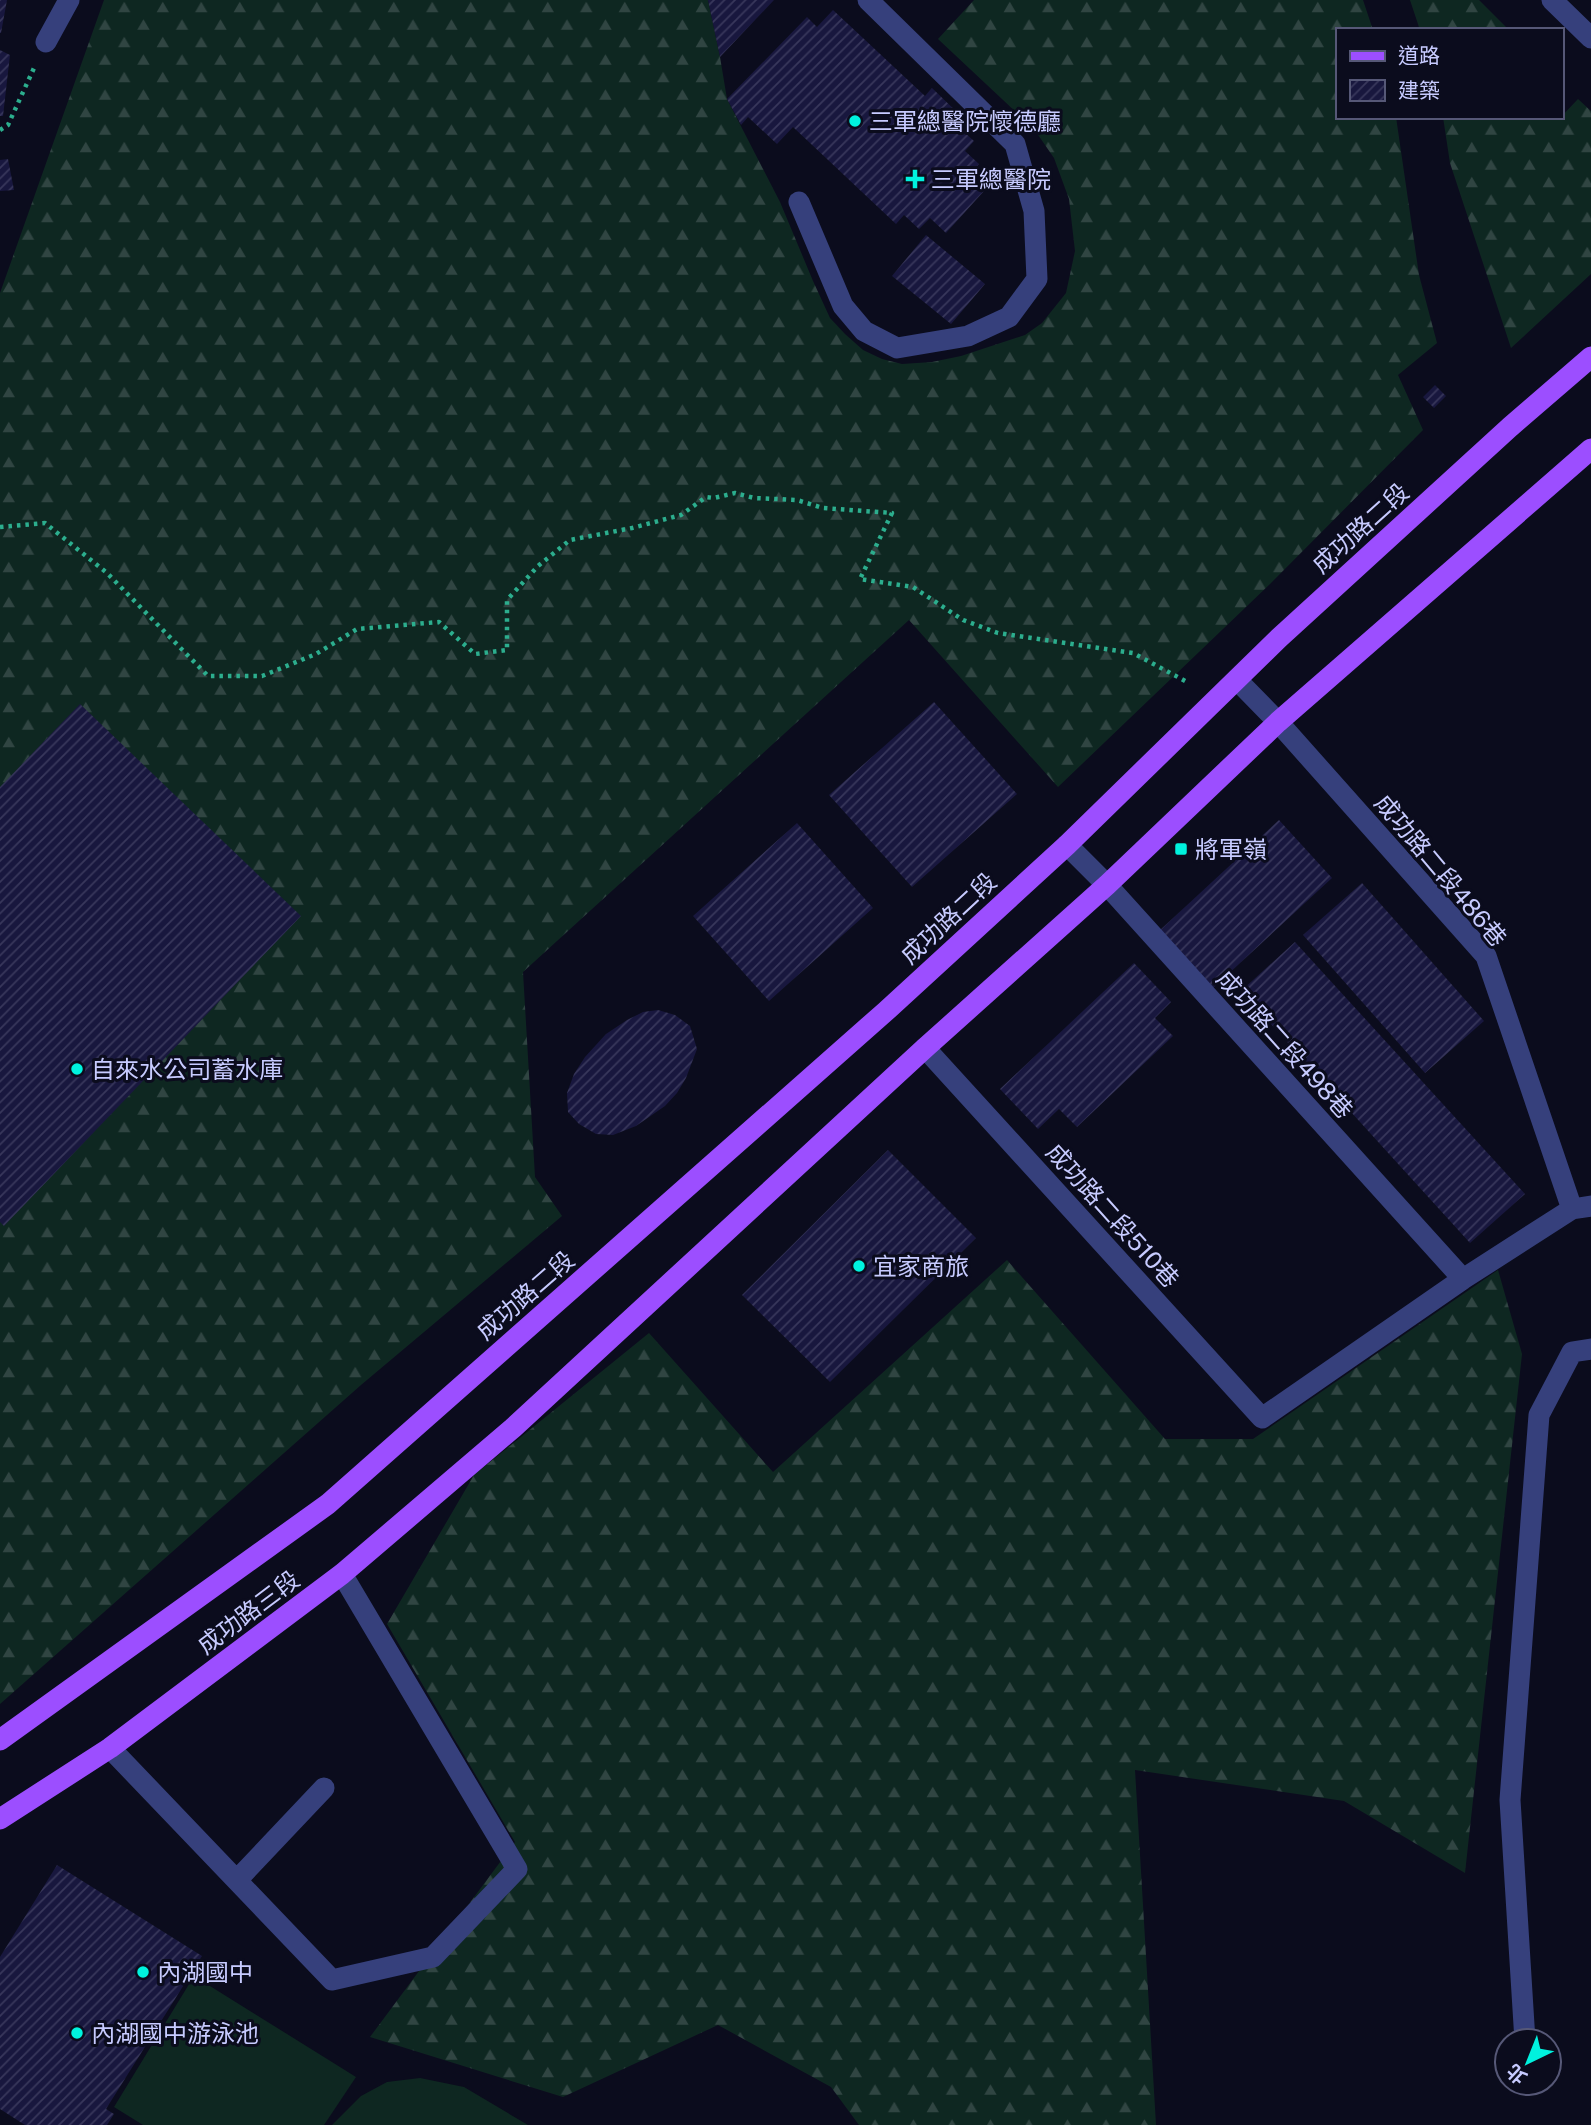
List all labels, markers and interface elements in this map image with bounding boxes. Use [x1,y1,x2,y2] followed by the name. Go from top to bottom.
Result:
[1336,28,1563,119] legend
[1398,43,1440,68] text: 道路
[1398,78,1440,103] text: 建築
[869,107,1061,135] place label: 三軍總醫院懷德廳
[847,113,863,129] marker: 三軍總醫院懷德廳
[931,165,1051,193] place label: 三軍總醫院
[905,169,925,189] marker: 三軍總醫院
[1306,477,1414,579] street label: 成功路二段
[1369,788,1513,952] street label: 成功路二段486巷
[1195,835,1267,863] place label: 將軍嶺
[1173,841,1189,857] marker: 將軍嶺
[895,867,1001,969] street label: 成功路二段
[1211,964,1359,1124] street label: 成功路二段498巷
[91,1055,283,1083] place label: 自來水公司蓄水庫
[69,1061,85,1077] marker: 自來水公司蓄水庫
[1041,1137,1185,1293] street label: 成功路二段510巷
[471,1245,579,1345] street label: 成功路二段
[873,1252,969,1280] place label: 宜家商旅
[851,1258,867,1274] marker: 宜家商旅
[192,1565,304,1659] street label: 成功路三段
[157,1958,253,1986] place label: 內湖國中
[135,1964,151,1980] marker: 內湖國中
[91,2019,259,2047] place label: 內湖國中游泳池
[69,2025,85,2041] marker: 內湖國中游泳池
[1493,2027,1563,2097] north arrow
[1502,2060,1531,2089] text: 北

